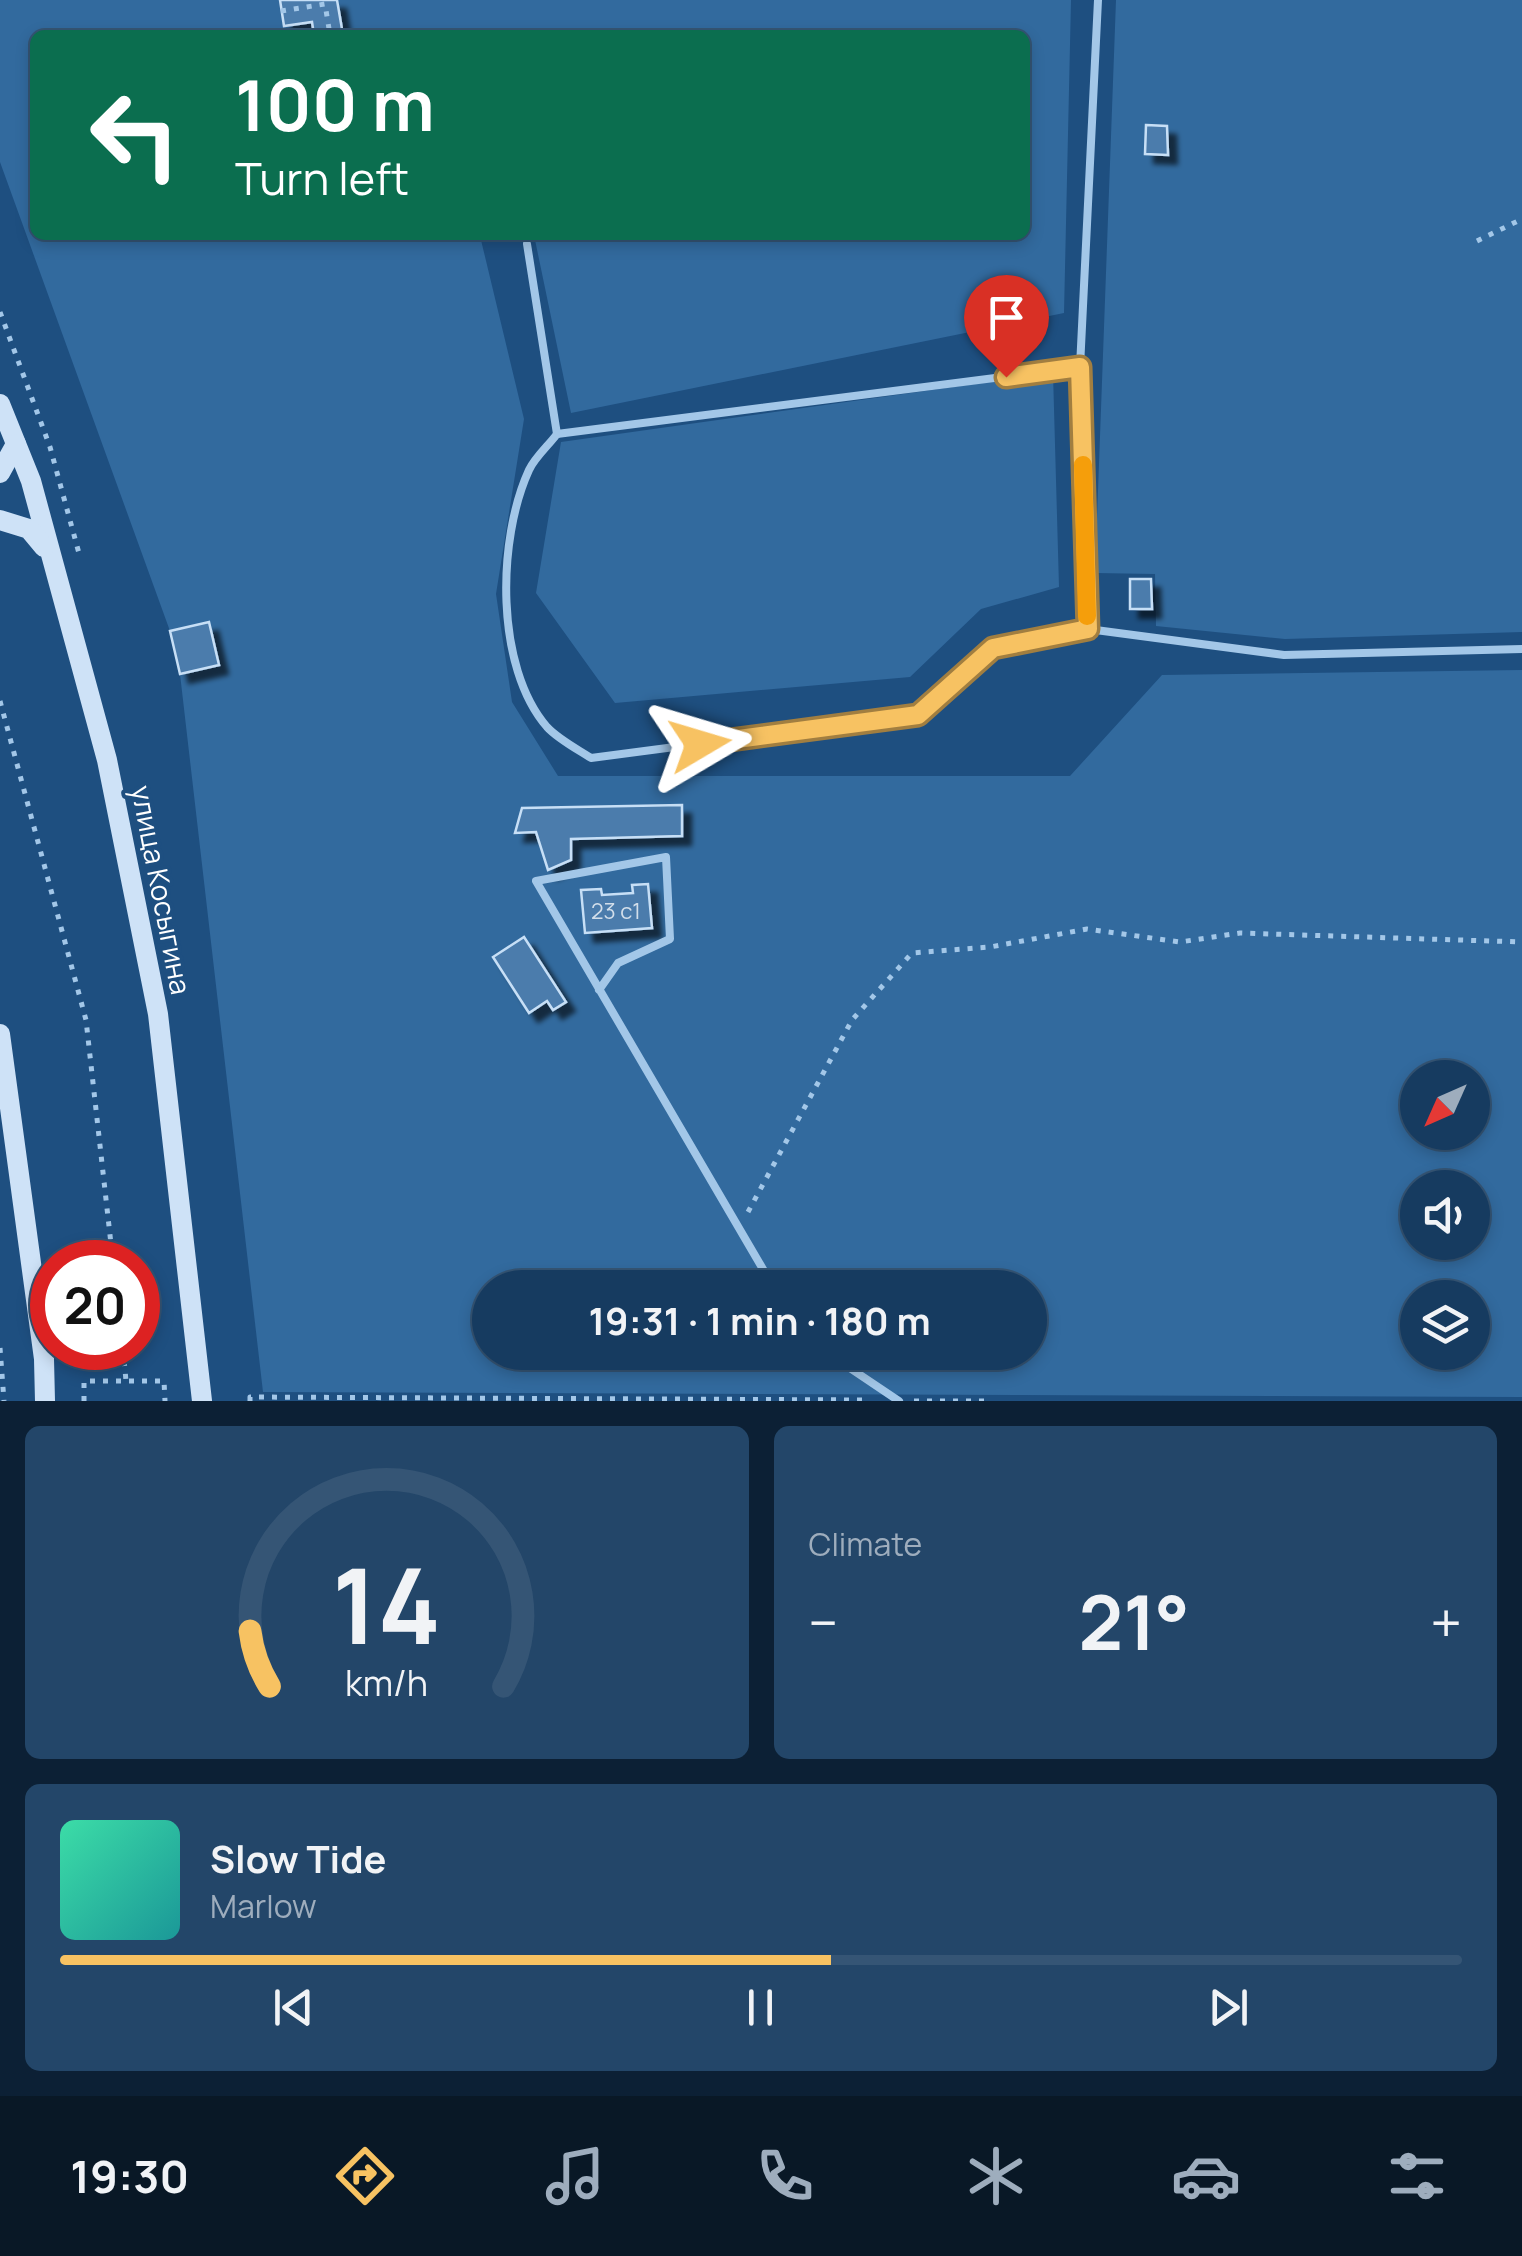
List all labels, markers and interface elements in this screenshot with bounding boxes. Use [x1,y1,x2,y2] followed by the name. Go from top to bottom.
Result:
[235,56,435,152] text: 100 m
[70,70,200,200] icon: left
[235,147,409,209] text: Turn left
[964,275,1049,378] pin
[979,290,1034,345] icon: arrive
[648,692,752,796] position arrow
[123,782,201,998] street label: улица Косыгина
[591,896,641,926] house number: 23 с1
[1400,1060,1490,1150] north arrow
[1400,1060,1490,1370] map controls
[1400,1170,1490,1260] button: sound
[30,1240,160,1370] speed limit sign: 20
[1400,1280,1490,1370] button: layers
[588,1294,931,1346] text: 19:31 · 1 min · 180 m
[809,1522,922,1566] text: Climate
[332,1533,441,1675] text: 14
[1079,1570,1190,1673] text: 21°
[809,1584,838,1660] text: −
[1430,1584,1462,1660] text: +
[345,1658,428,1707] text: km/h
[210,1832,387,1884] text: Slow Tide
[210,1884,317,1928] text: Marlow
[266,1980,321,2035] icon: previous
[733,1980,788,2035] icon: pause
[1201,1980,1256,2035] icon: next
[330,2141,400,2211] icon: directions
[540,2141,610,2211] icon: music
[750,2141,820,2211] icon: phone
[961,2141,1031,2211] icon: climate
[1171,2141,1241,2211] icon: car
[1382,2141,1452,2211] icon: filters
[70,2145,189,2207] text: 19:30

